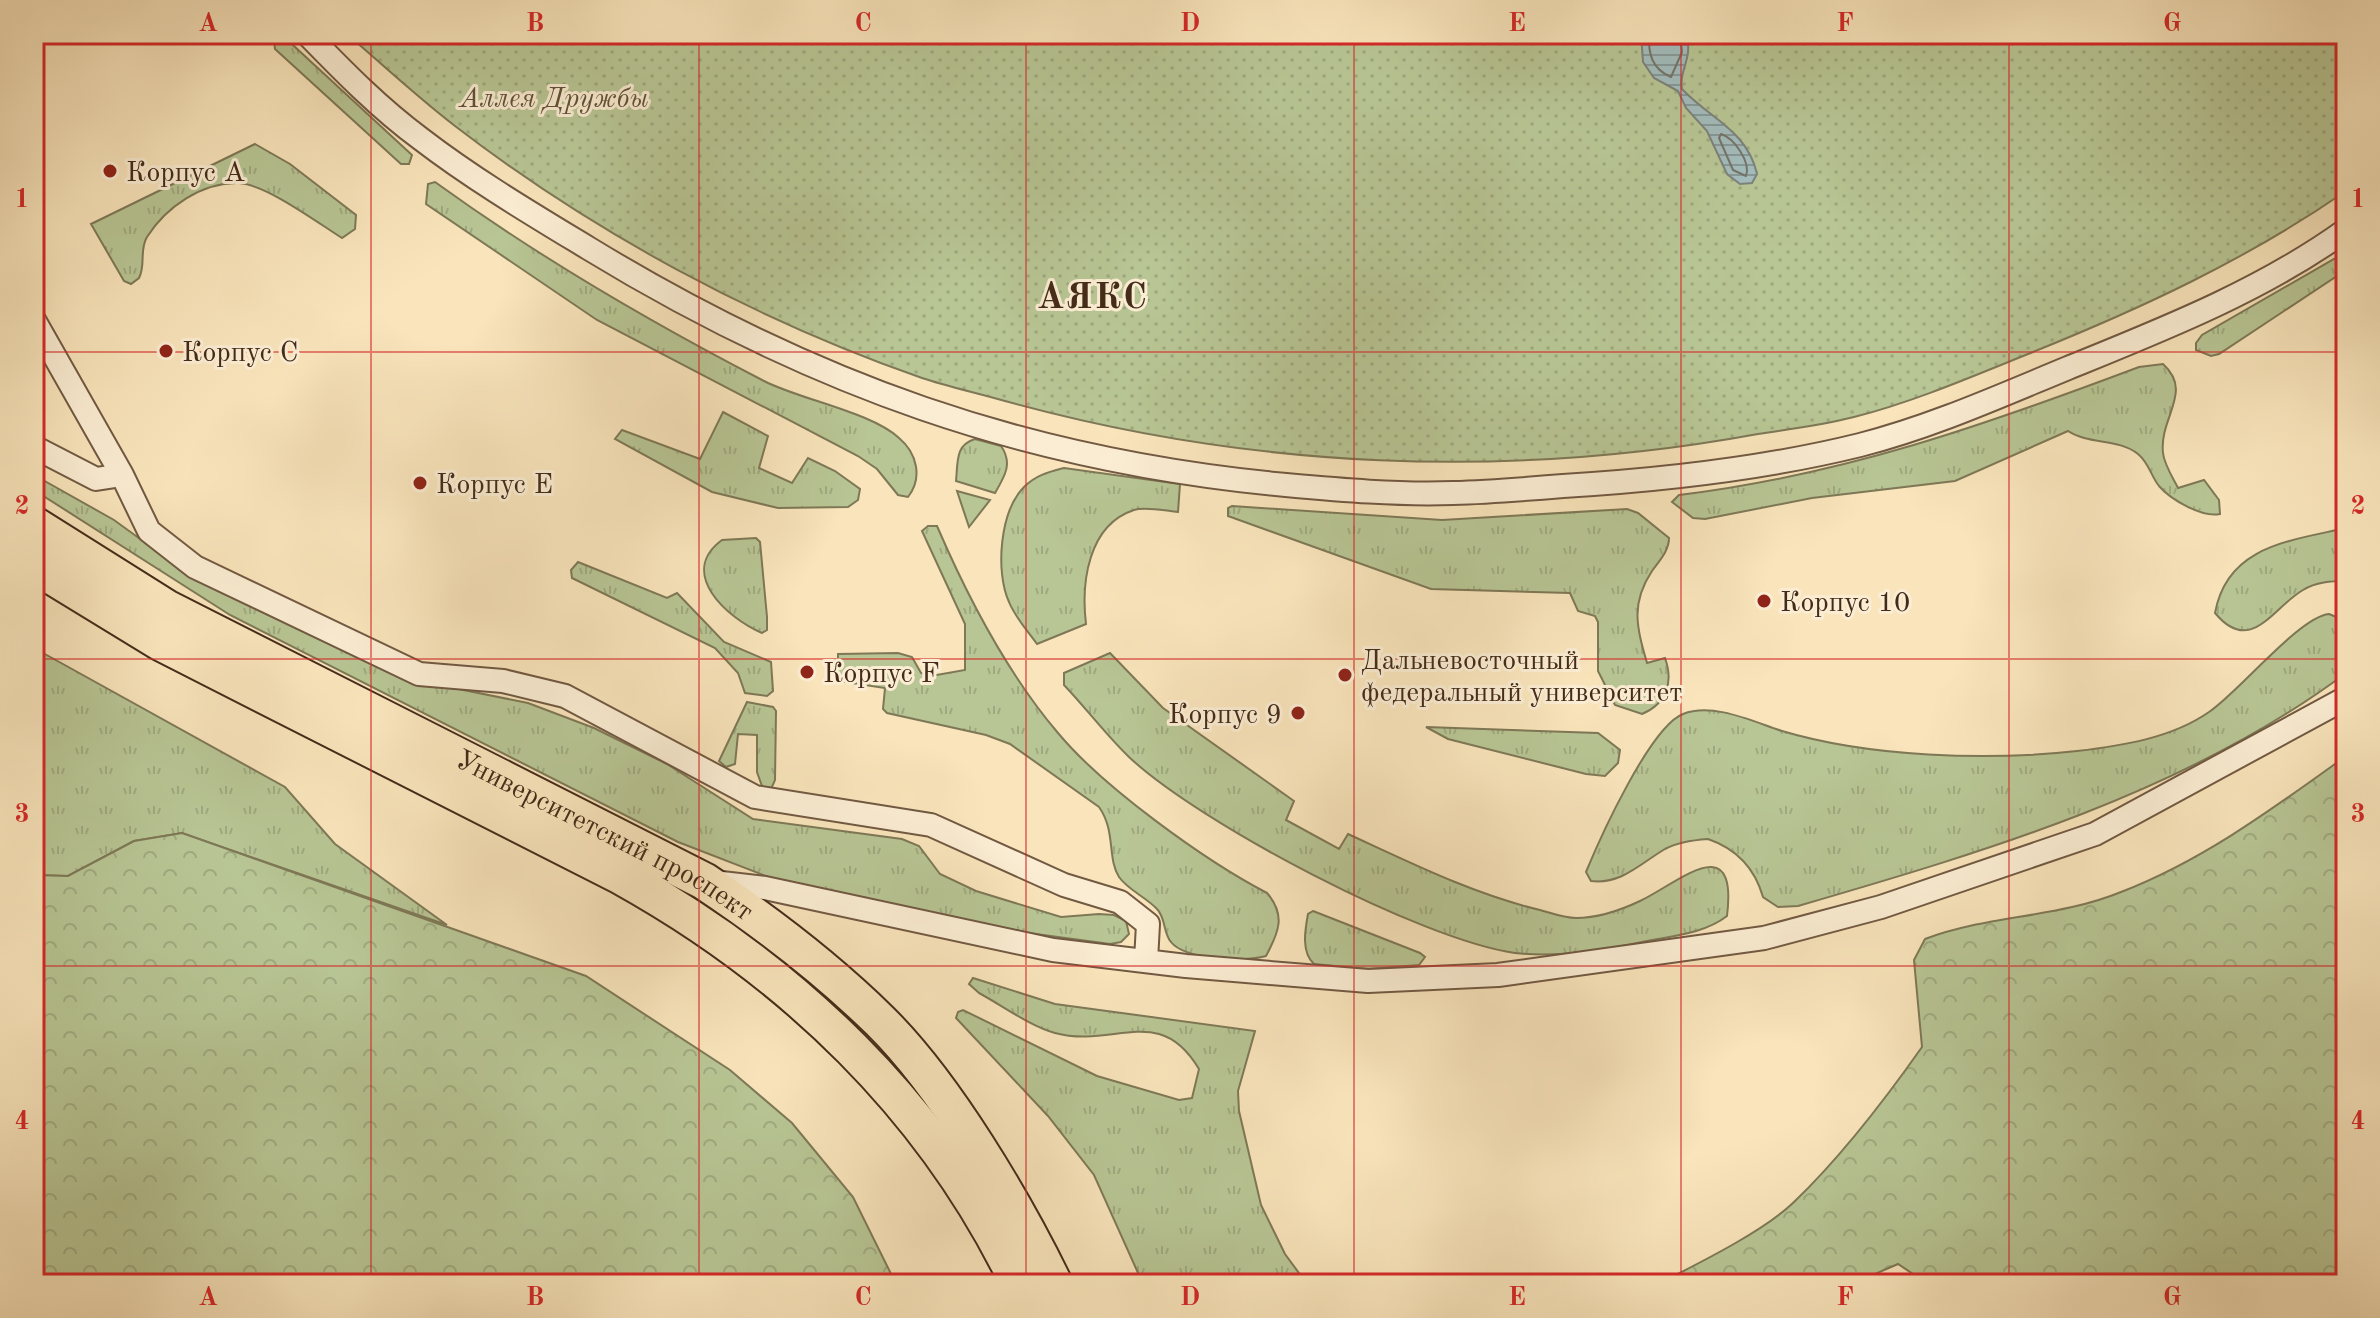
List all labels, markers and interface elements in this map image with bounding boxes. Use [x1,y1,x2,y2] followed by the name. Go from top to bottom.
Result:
[198,11,218,37] text: A
[526,11,544,37] text: B
[854,11,872,37] text: C
[1180,11,1200,37] text: D
[1508,11,1526,37] text: E
[1836,11,1854,37] text: F
[2163,11,2181,37] text: G
[457,86,649,114] park label: Аллея Дружбы
[126,160,245,188] place label: Корпус A
[101,162,119,180] marker: Корпус A
[14,187,30,213] text: 1
[2350,187,2366,213] text: 1
[1037,281,1149,317] district label: АЯКС
[182,340,298,368] place label: Корпус C
[157,342,175,360] marker: Корпус C
[436,472,553,500] place label: Корпус E
[411,474,429,492] marker: Корпус E
[14,494,30,520] text: 2
[2350,494,2366,520] text: 2
[1780,590,1910,618] place label: Корпус 10
[1755,592,1773,610] marker: Корпус 10
[1361,648,1683,708] place label: Дальневосточный федеральный университет
[823,661,940,689] place label: Корпус F
[798,663,816,681] marker: Корпус F
[1336,666,1354,684] marker: Дальневосточный федеральный университет
[1168,702,1282,730] place label: Корпус 9
[1289,704,1307,722] marker: Корпус 9
[450,746,757,927] street label: Университетский проспект
[14,802,30,828] text: 3
[2350,802,2366,828] text: 3
[14,1109,30,1135] text: 4
[2350,1109,2366,1135] text: 4
[198,1285,218,1311] text: A
[526,1285,544,1311] text: B
[854,1285,872,1311] text: C
[1180,1285,1200,1311] text: D
[1508,1285,1526,1311] text: E
[1836,1285,1854,1311] text: F
[2163,1285,2181,1311] text: G

